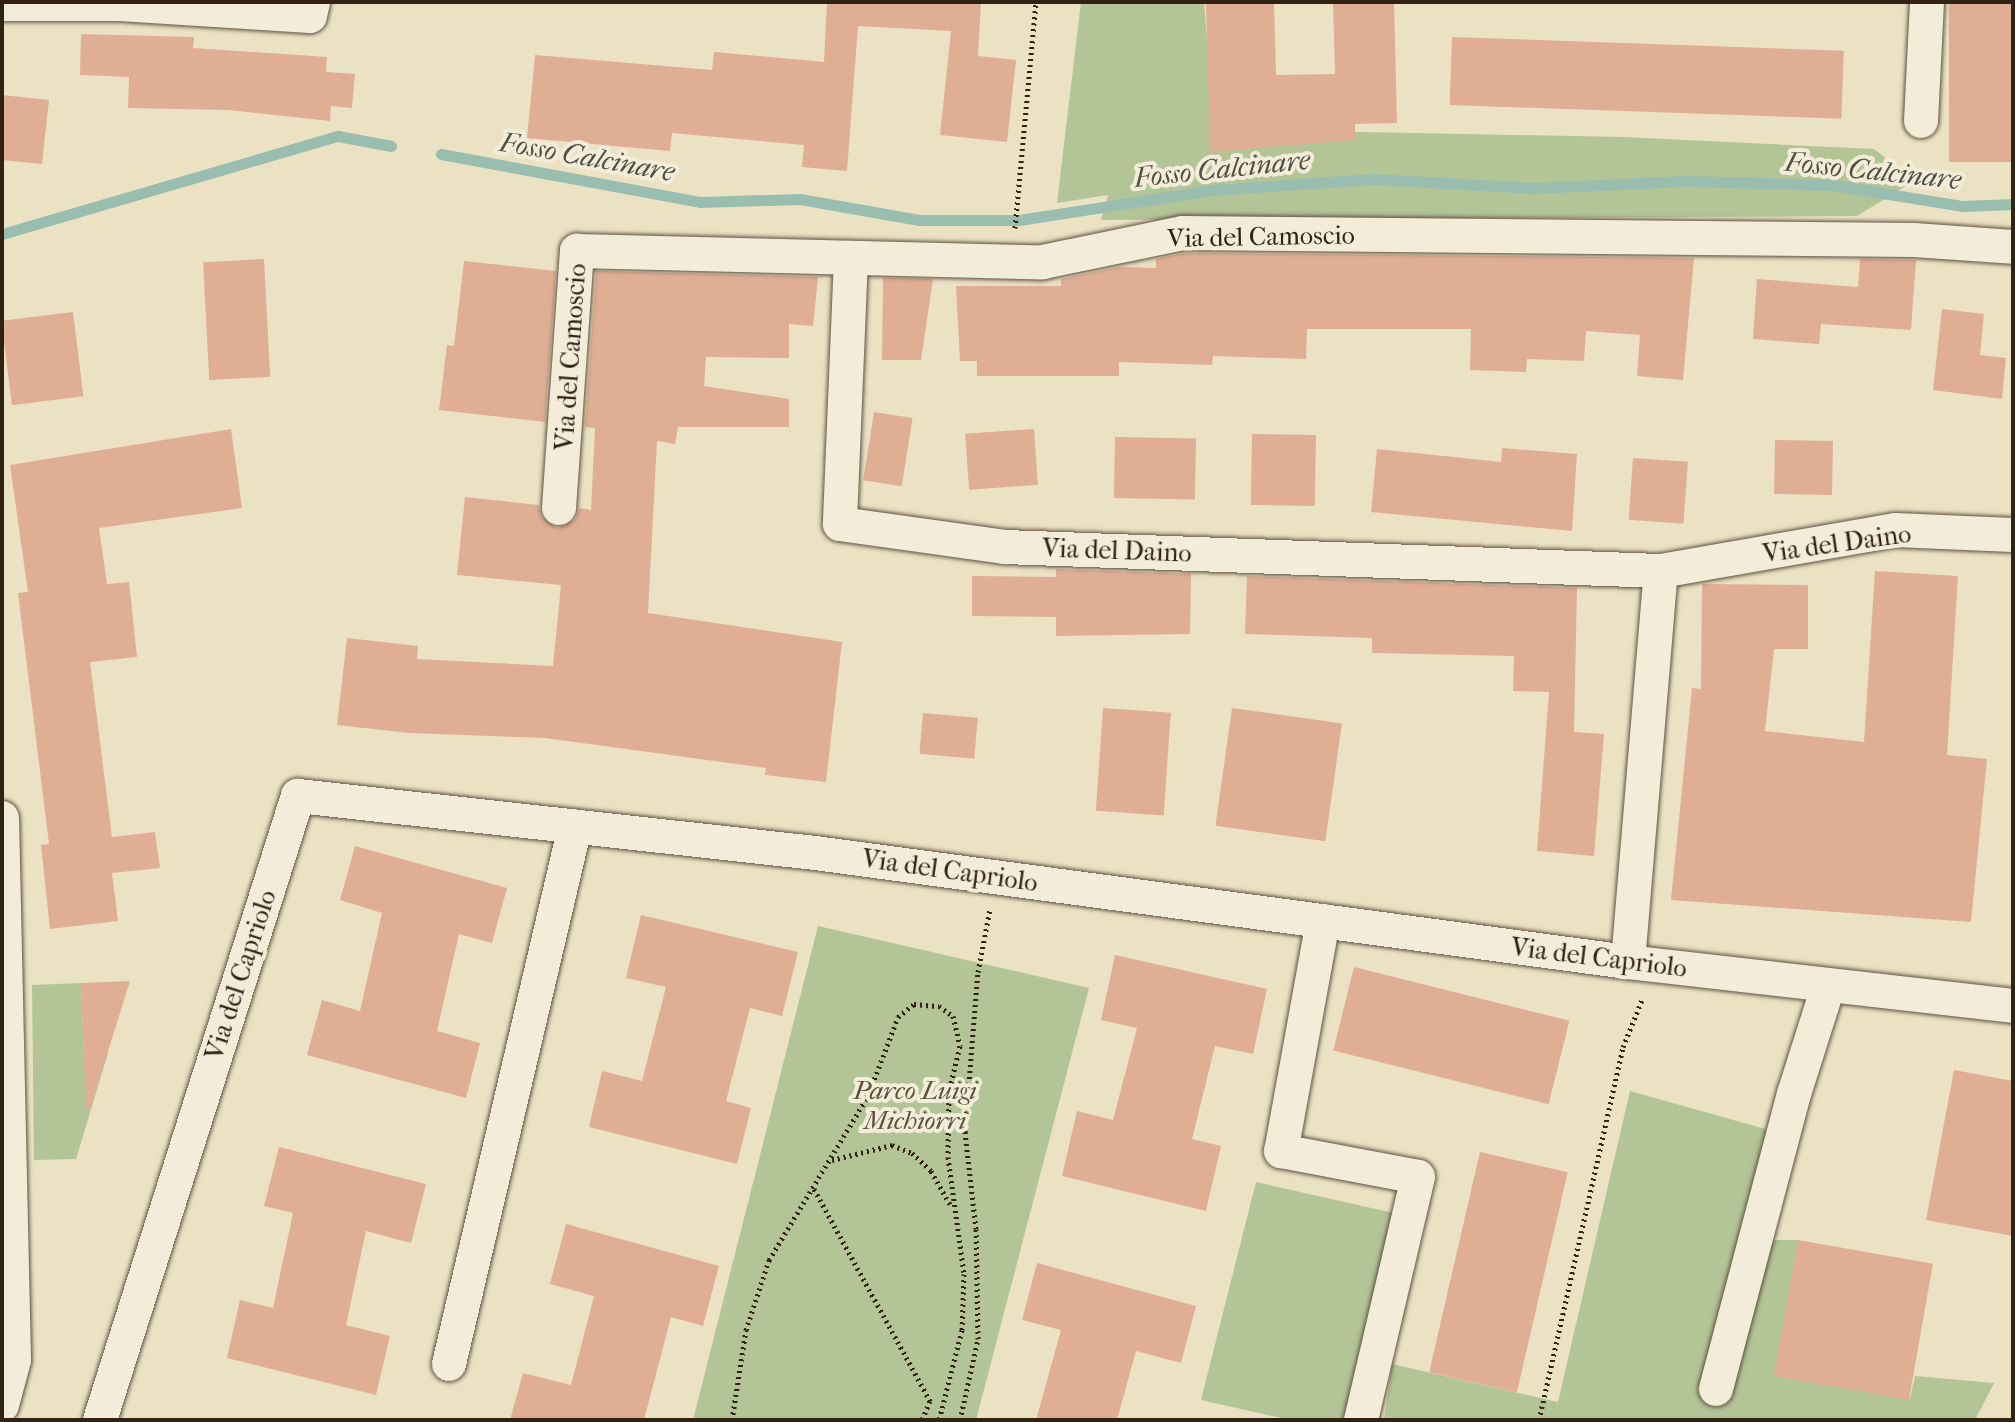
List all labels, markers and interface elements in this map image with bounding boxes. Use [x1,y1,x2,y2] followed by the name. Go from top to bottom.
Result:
[497,125,677,189] water label: Fosso Calcinare
[1132,143,1312,195] water label: Fosso Calcinare
[1783,145,1963,197] water label: Fosso Calcinare
[1167,220,1355,254] street label: Via del Camoscio
[549,262,593,452] street label: Via del Camoscio
[1761,518,1913,570] street label: Via del Daino
[1042,533,1192,569] street label: Via del Daino
[860,843,1040,899] street label: Via del Capriolo
[199,886,283,1064] street label: Via del Capriolo
[1509,932,1689,984] street label: Via del Capriolo
[853,1075,977,1136] park label: Parco Luigi Michiorri

